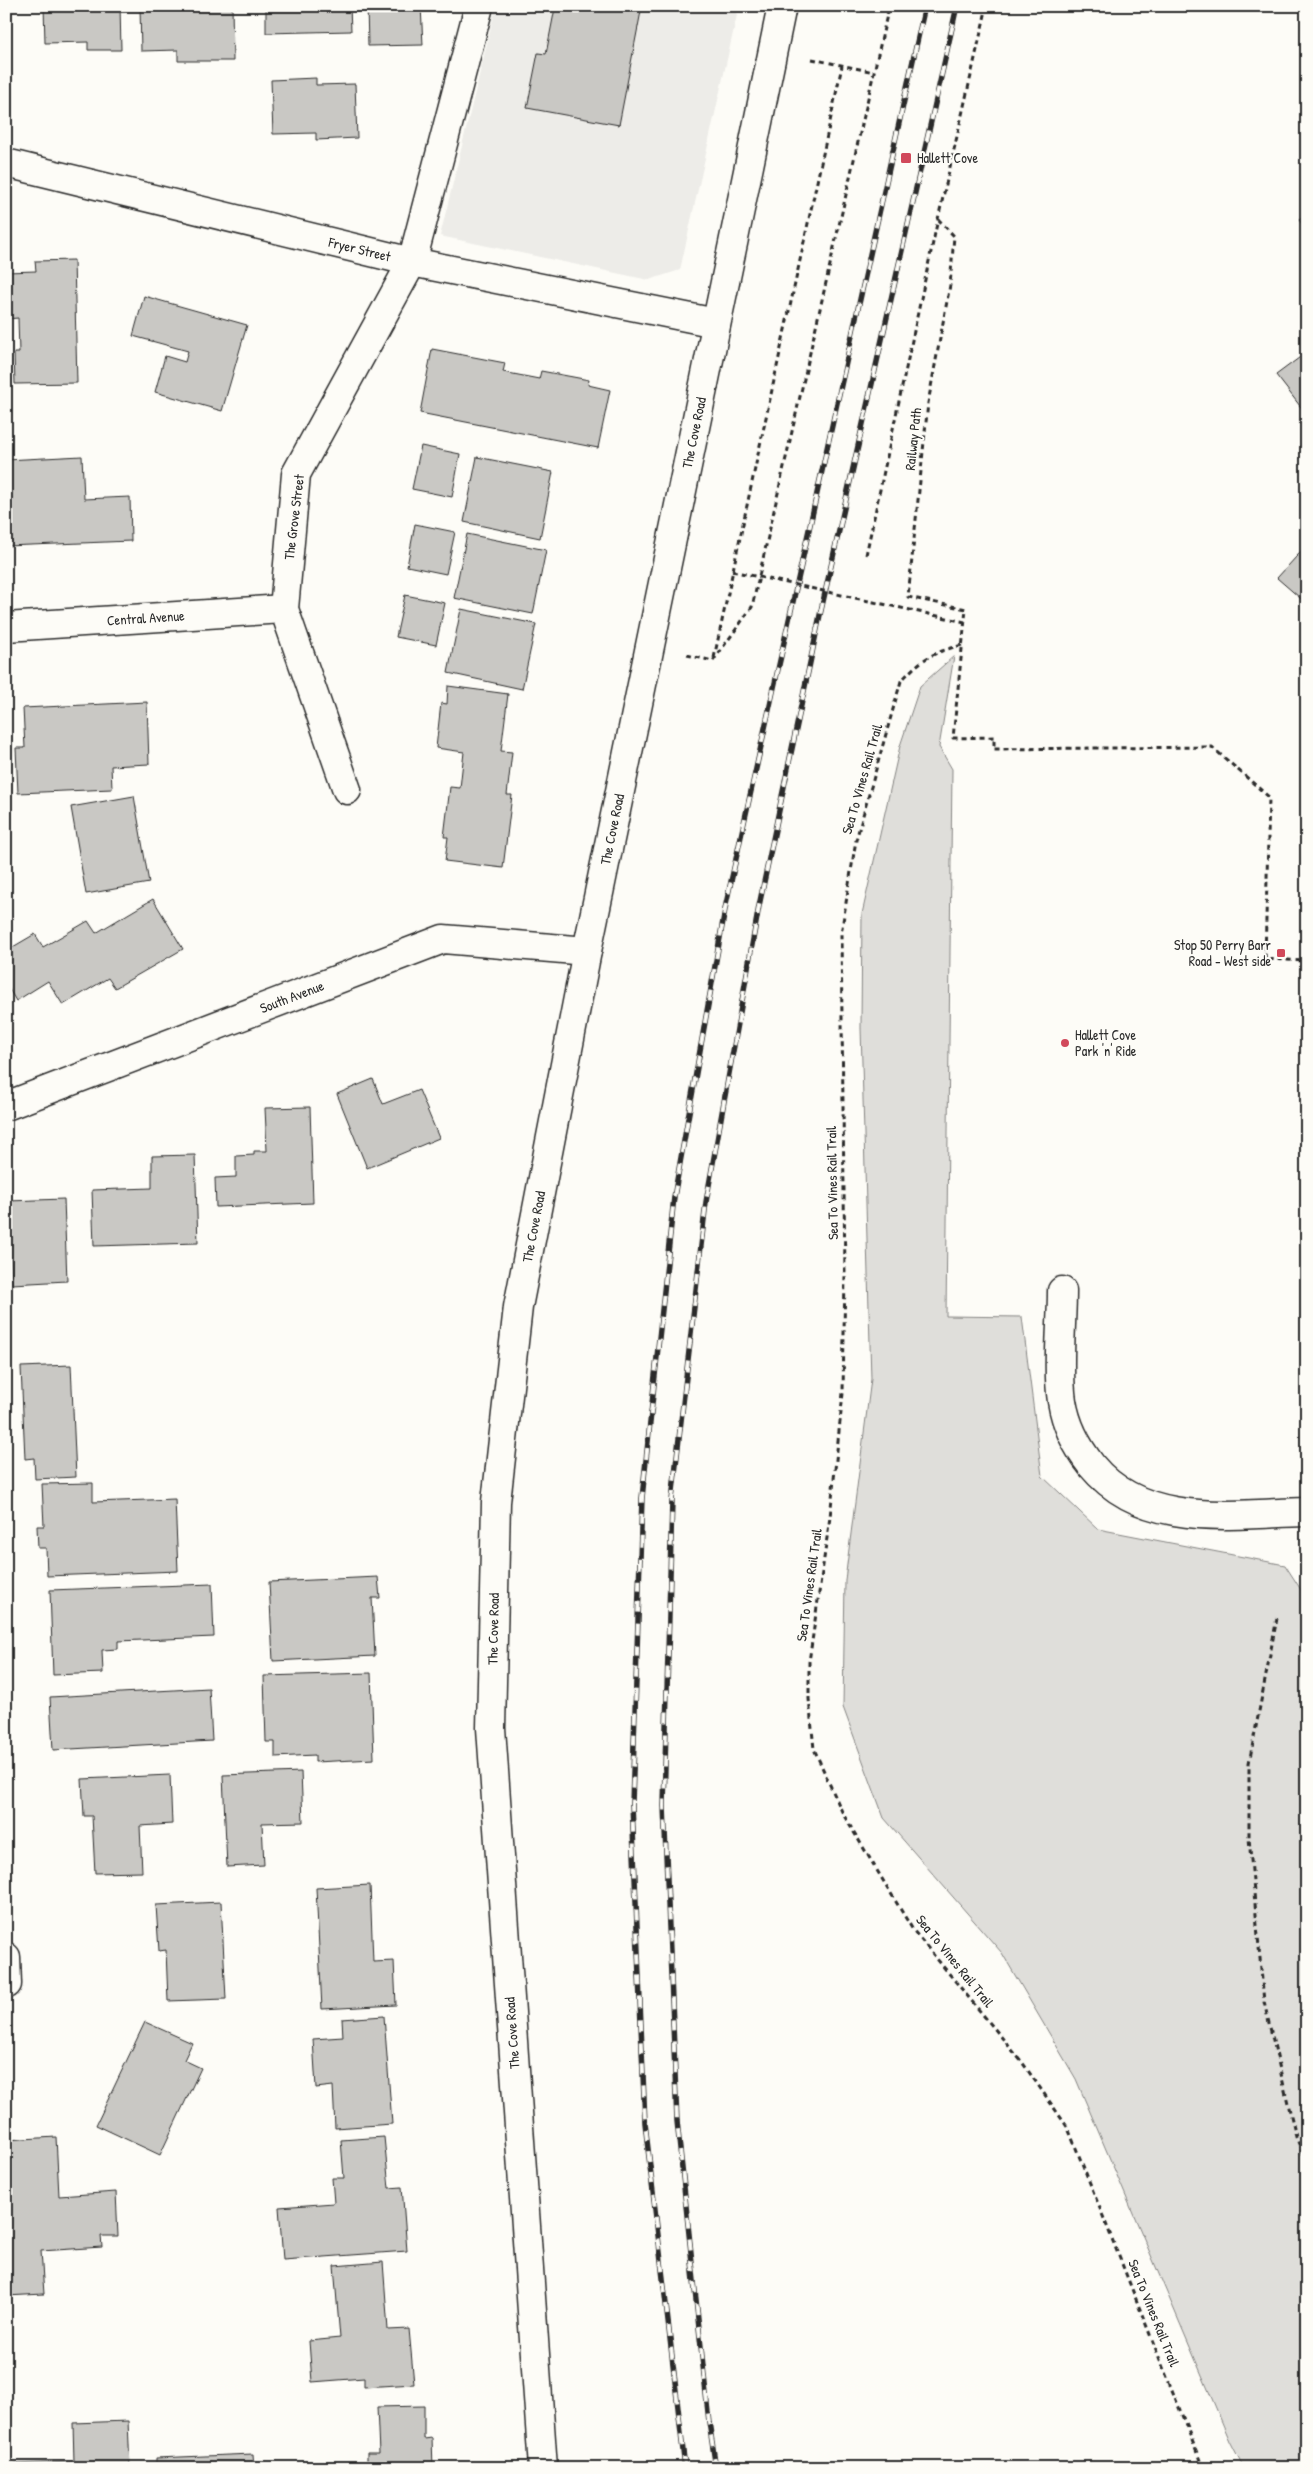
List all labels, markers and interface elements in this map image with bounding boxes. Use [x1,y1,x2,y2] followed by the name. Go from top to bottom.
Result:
[917,148,978,167] place label: Hallett Cove
[899,151,913,165] marker: Hallett Cove
[326,232,393,266] street label: Fryer Street
[677,395,710,470] street label: The Cove Road
[900,407,926,471] street label: Railway Path
[279,473,308,561] street label: The Grove Street
[106,605,186,629] street label: Central Avenue
[837,721,886,836] street label: Sea To Vines Rail Trail
[595,792,628,866] street label: The Cove Road
[1174,935,1272,970] place label: Stop 50 Perry Barr Road - West side
[1275,947,1287,959] marker: Stop 50 Perry Barr Road - West side
[257,975,327,1017] street label: South Avenue
[1075,1025,1137,1060] place label: Hallett Cove Park 'n' Ride
[1059,1037,1071,1049] marker: Hallett Cove Park 'n' Ride
[821,1126,842,1240] street label: Sea To Vines Rail Trail
[517,1189,549,1264] street label: The Cove Road
[791,1527,826,1643] street label: Sea To Vines Rail Trail
[482,1592,503,1665] street label: The Cove Road
[912,1910,999,2011] street label: Sea To Vines Rail Trail
[499,1996,523,2070] street label: The Cove Road
[1124,2256,1185,2369] street label: Sea To Vines Rail Trail

